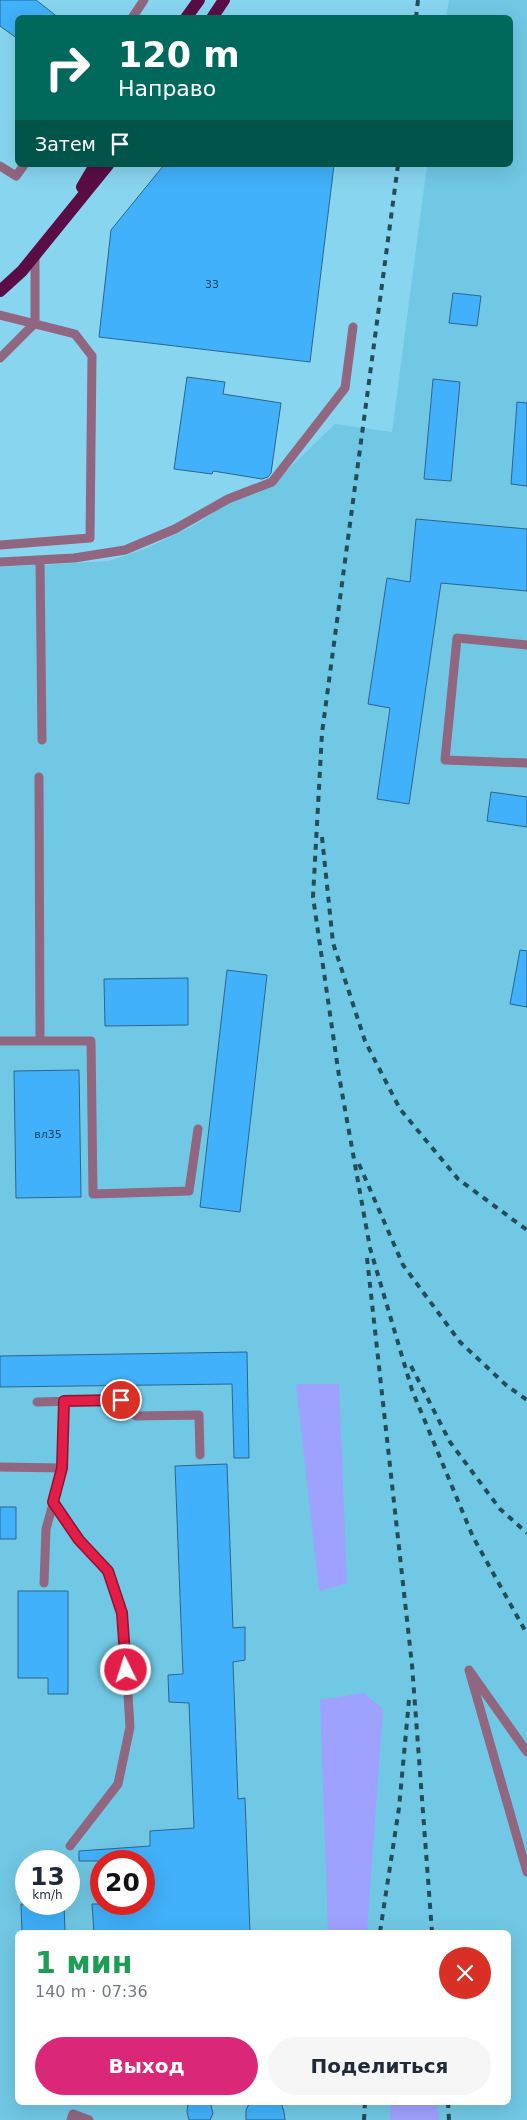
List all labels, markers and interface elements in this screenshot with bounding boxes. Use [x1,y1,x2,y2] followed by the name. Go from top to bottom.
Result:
[35,35,100,100] icon: right
[118,35,240,75] text: 120 m
[118,76,216,101] text: Направо
[106,130,134,158] icon: arrive
[35,133,96,155] text: Затем
[205,278,219,291] house number: 33
[34,1128,62,1141] house number: вл35
[100,1379,142,1421] pin
[107,1386,135,1414] icon: arrive
[99,1643,151,1695] position arrow
[90,1850,155,1915] speed limit sign: 20
[30,1862,65,1891] text: 13
[32,1888,63,1902] text: km/h
[35,1945,133,1980] text: 1 мин
[439,1947,491,1999] button: close
[35,1982,148,2001] text: 140 m · 07:36
[35,2037,258,2095] button: Выход
[268,2037,491,2095] button: Поделиться

